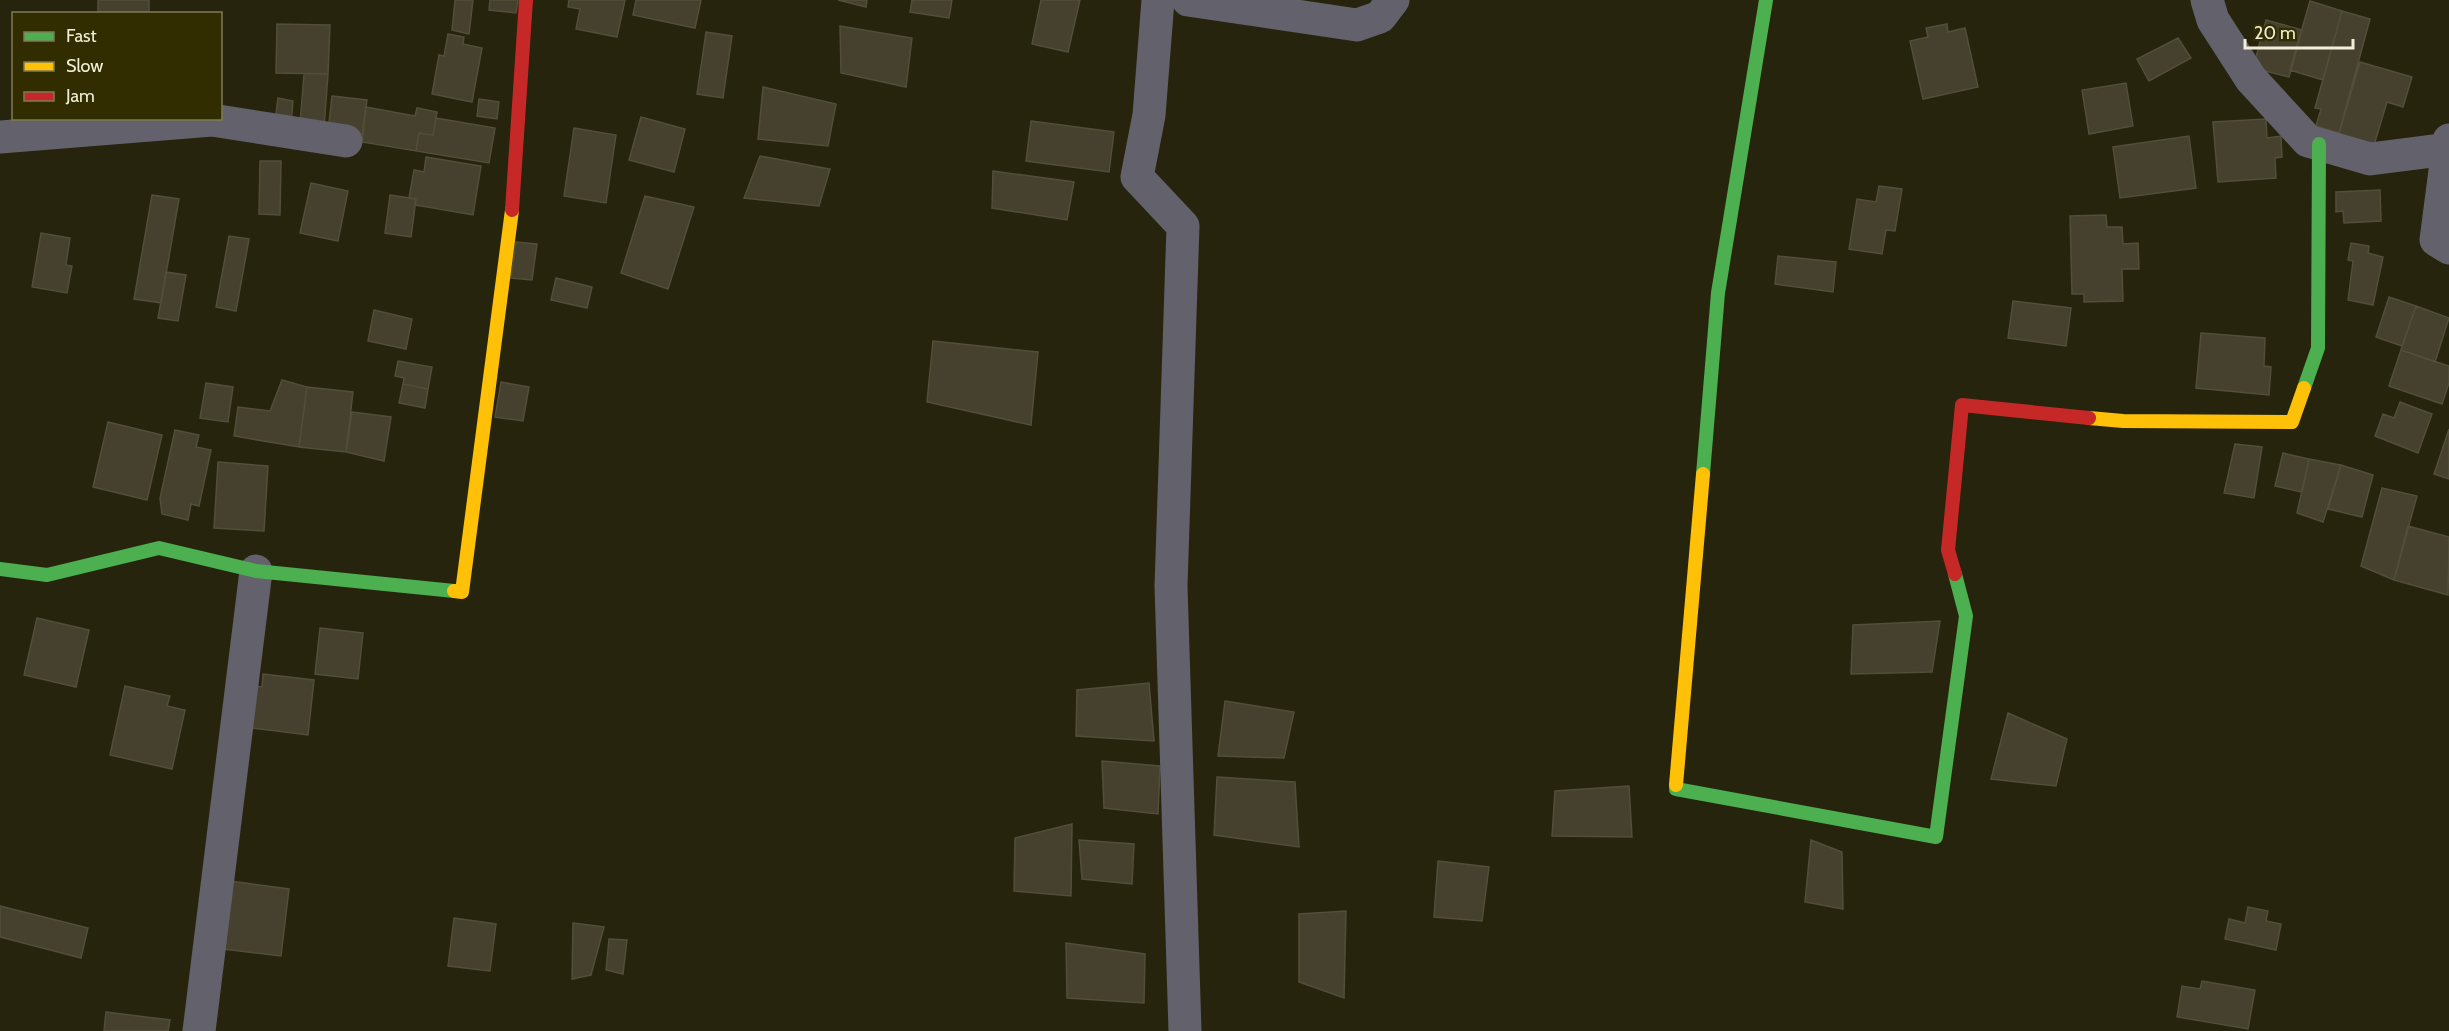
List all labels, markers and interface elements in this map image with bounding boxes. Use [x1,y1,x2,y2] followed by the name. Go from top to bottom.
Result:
[12,12,222,120] legend
[2245,12,2353,50] scale bar
[2254,22,2296,44] text: 20 m
[66,25,97,47] text: Fast
[66,55,103,77] text: Slow
[65,85,95,107] text: Jam

